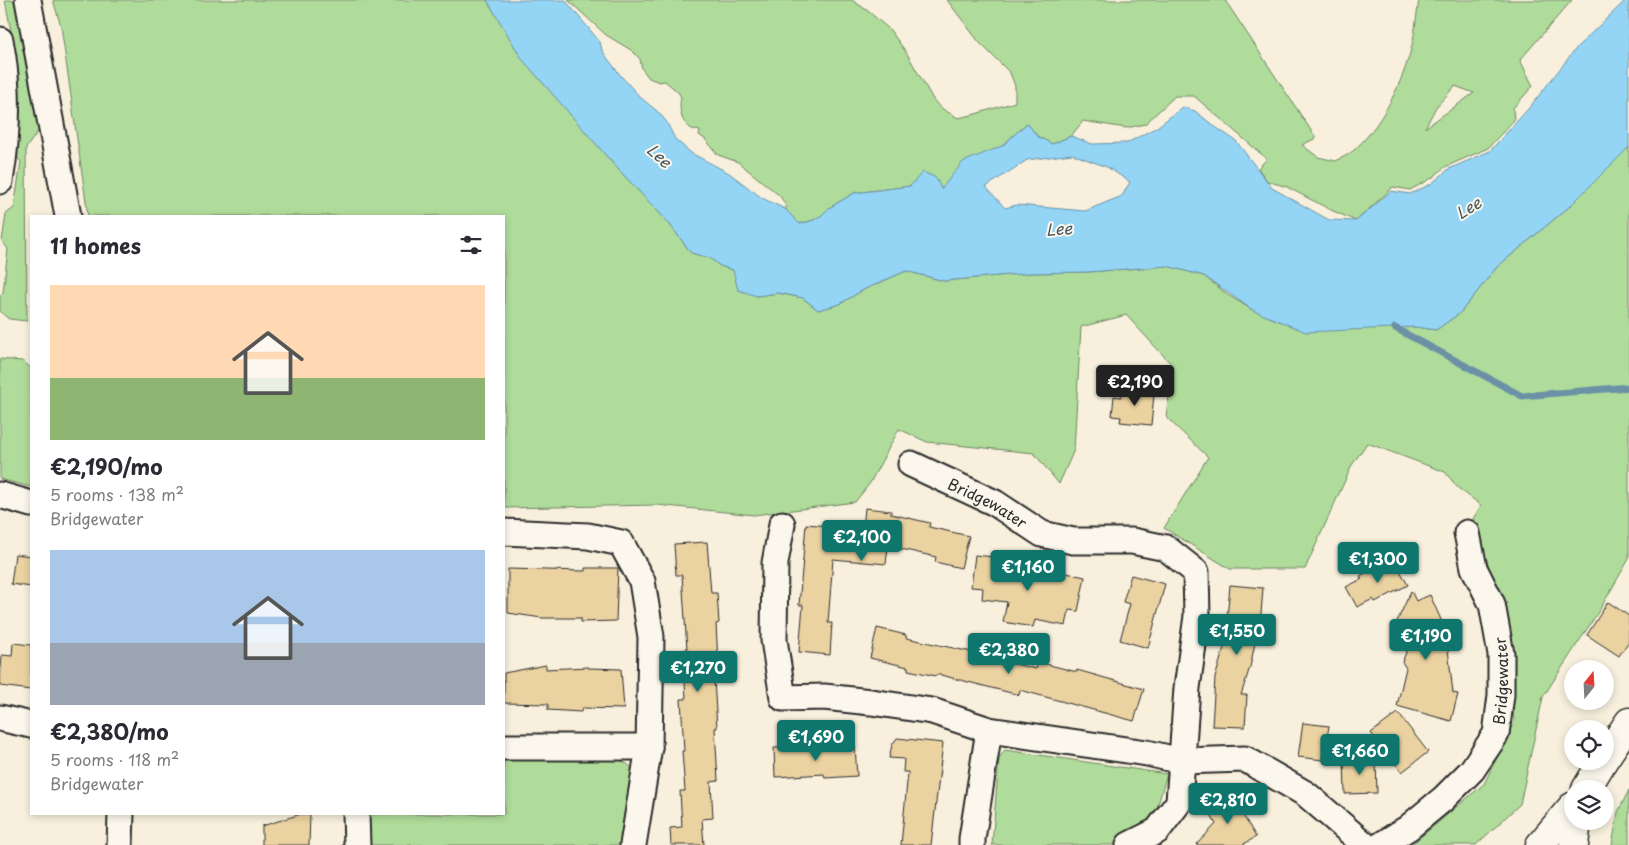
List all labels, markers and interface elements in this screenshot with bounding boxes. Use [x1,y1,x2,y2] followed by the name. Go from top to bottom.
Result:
[642,137,679,173] water label: Lee
[1450,189,1486,224] water label: Lee
[1045,215,1074,241] water label: Lee
[50,229,141,261] text: 11 homes
[457,231,485,259] icon: filters
[223,318,313,408] icon: home
[1094,364,1176,407] pin: €2,190
[1107,369,1163,393] text: €2,190
[50,450,163,482] text: €2,190/mo
[944,471,1032,533] street label: Bridgewater
[50,482,184,506] text: 5 rooms · 138 m²
[50,506,143,530] text: Bridgewater
[821,520,903,562] pin: €2,100
[833,524,891,548] text: €2,100
[1337,542,1419,584] pin: €1,300
[1349,546,1407,570] text: €1,300
[987,550,1069,592] pin: €1,160
[1002,554,1054,578] text: €1,160
[223,583,313,673] icon: home
[1196,614,1278,656] pin: €1,550
[1209,618,1265,642] text: €1,550
[1385,618,1467,661] pin: €1,190
[1400,623,1452,647] text: €1,190
[968,632,1050,675] pin: €2,380
[1486,635,1513,726] street label: Bridgewater
[979,637,1039,661] text: €2,380
[657,650,739,693] pin: €1,270
[670,655,726,679] text: €1,270
[1564,660,1614,710] north arrow
[1564,660,1614,830] map controls
[50,715,169,747] text: €2,380/mo
[775,720,857,762] pin: €1,690
[1564,720,1614,770] button: locate
[788,724,844,748] text: €1,690
[1319,734,1401,776] pin: €1,660
[1331,738,1389,762] text: €1,660
[50,747,179,771] text: 5 rooms · 118 m²
[50,771,143,795] text: Bridgewater
[1564,780,1614,830] button: layers
[1187,782,1269,825] pin: €2,810
[1199,787,1257,811] text: €2,810

